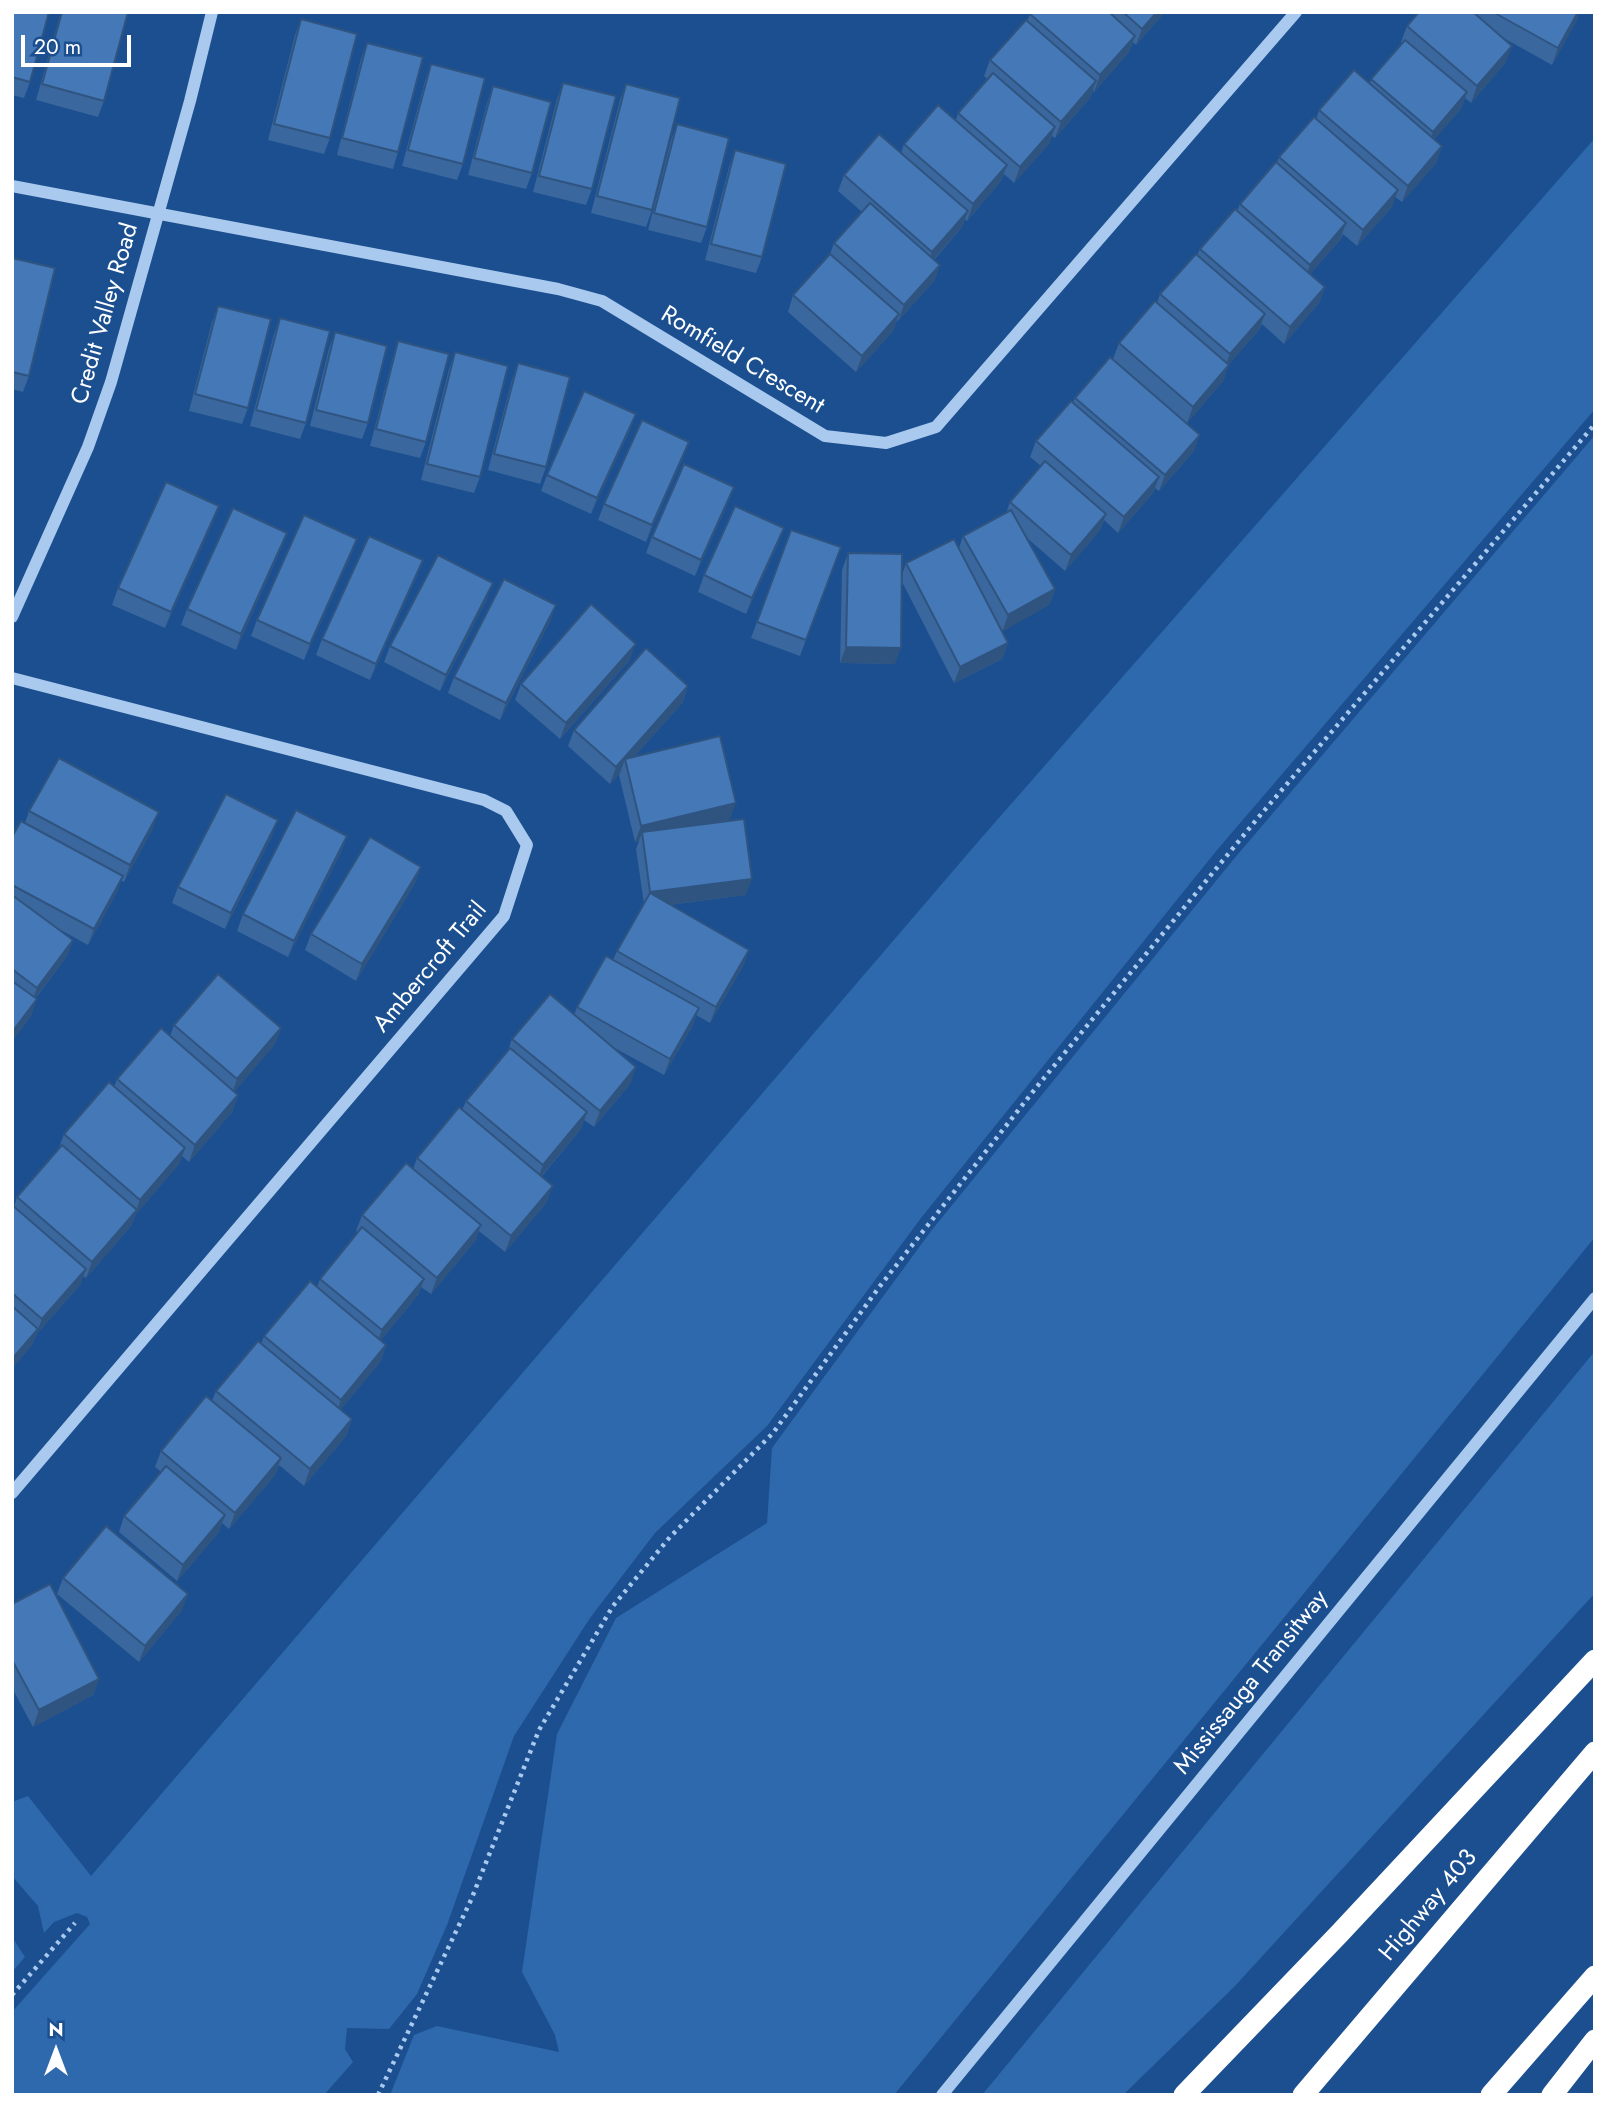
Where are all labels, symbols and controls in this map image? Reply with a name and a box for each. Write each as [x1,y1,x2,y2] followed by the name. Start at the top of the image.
[24,21,135,65] scale bar
[34,32,81,62] text: 20 m
[66,220,146,408] street label: Credit Valley Road
[655,301,829,421] street label: Romfield Crescent
[368,897,494,1039] street label: Ambercroft Trail
[1169,1585,1335,1781] street label: Mississauga Transitway
[1374,1844,1484,1968] street label: Highway 403
[21,2016,91,2086] north arrow
[48,2016,64,2043] text: N

